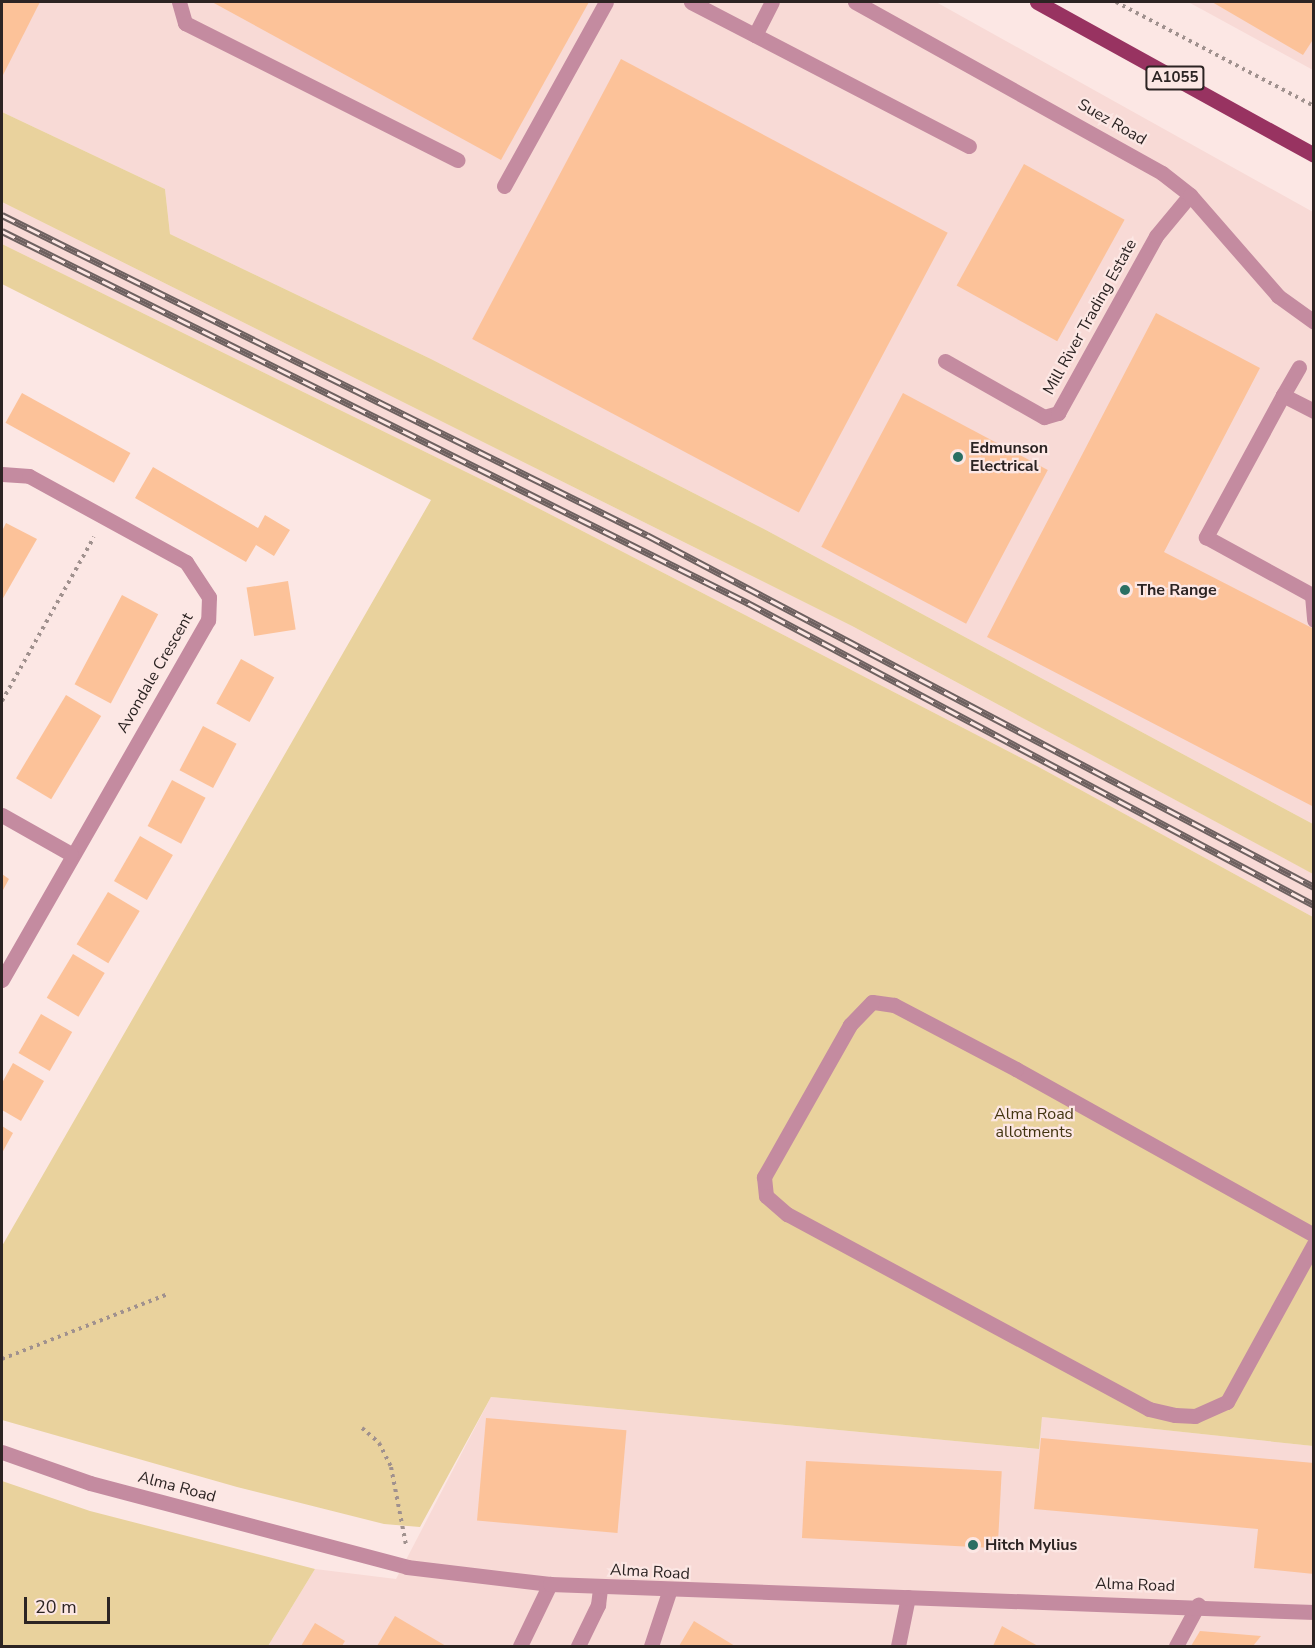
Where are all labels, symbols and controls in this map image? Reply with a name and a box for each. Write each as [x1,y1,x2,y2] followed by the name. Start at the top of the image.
[1145,66,1205,90] road number: A1055
[1074,95,1150,149] street label: Suez Road
[1039,236,1141,398] street label: Mill River Trading Estate
[970,438,1048,476] place label: Edmunson Electrical
[951,450,965,464] marker: Edmunson Electrical
[1137,580,1217,600] place label: The Range
[1118,583,1132,597] marker: The Range
[113,610,197,736] street label: Avondale Crescent
[994,1104,1074,1142] park label: Alma Road allotments
[136,1467,218,1507] street label: Alma Road
[985,1535,1077,1555] place label: Hitch Mylius
[966,1538,980,1552] marker: Hitch Mylius
[610,1560,690,1584] street label: Alma Road
[1095,1574,1175,1596] street label: Alma Road
[27,1585,112,1623] scale bar
[35,1595,77,1619] text: 20 m

